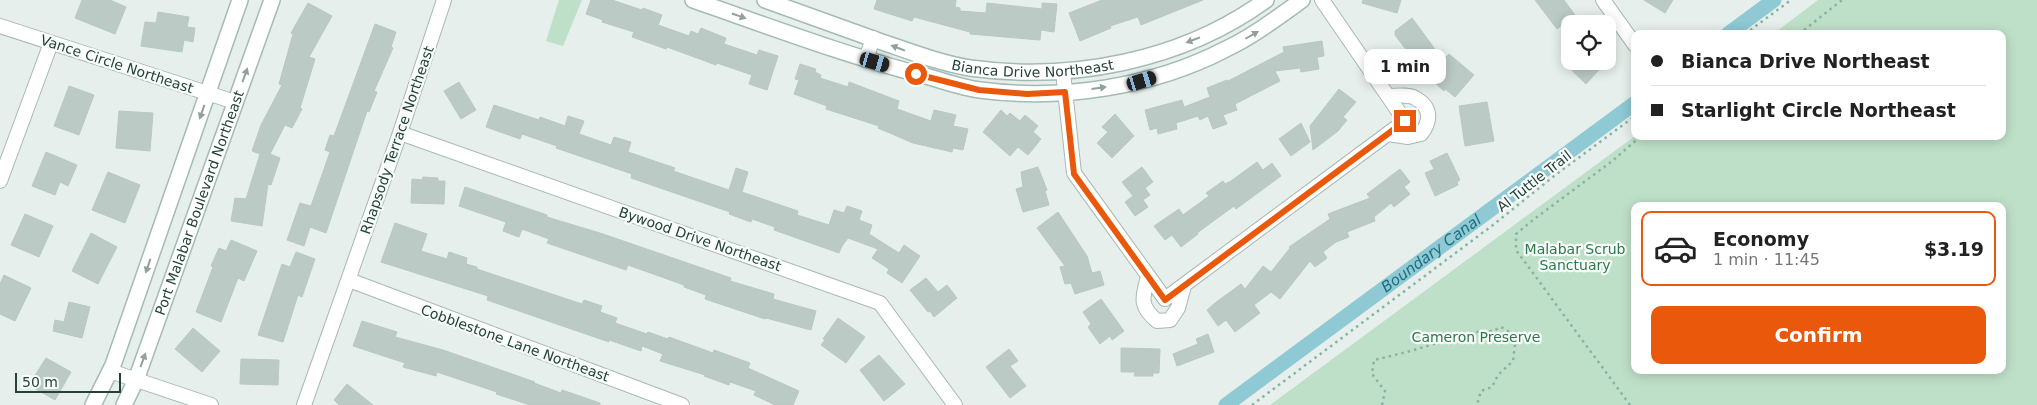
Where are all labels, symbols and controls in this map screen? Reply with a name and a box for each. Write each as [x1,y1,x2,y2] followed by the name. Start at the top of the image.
[731,13,746,20] one-way arrow
[1561,15,1616,70] map controls
[1561,15,1616,70] button: locate
[1244,31,1259,39] one-way arrow
[39,32,196,96] street label: Vance Circle Northeast
[1185,36,1200,44] one-way arrow
[357,43,437,236] street label: Rhapsody Terrace Northeast
[890,44,905,52] one-way arrow
[1364,48,1446,84] callout: 1 min
[1681,50,1930,72] text: Bianca Drive Northeast
[858,51,891,73] car
[950,56,1115,80] street label: Bianca Drive Northeast
[1380,57,1430,76] text: 1 min
[905,63,927,85] route start
[241,67,249,82] one-way arrow
[1125,69,1158,93] car
[1092,84,1108,92] one-way arrow
[152,88,247,317] street label: Port Malabar Boulevard Northeast
[1681,99,1956,121] text: Starlight Circle Northeast
[198,105,205,120] one-way arrow
[1394,110,1416,132] route end
[1494,147,1574,215] street label: Al Tuttle Trail
[617,204,784,275] street label: Bywood Drive Northeast
[1378,210,1485,296] water label: Boundary Canal
[1653,226,1698,271] icon: car
[1713,228,1809,250] text: Economy
[1924,238,1984,260] text: $3.19
[1525,241,1626,273] park label: Malabar Scrub Sanctuary
[1713,250,1820,269] text: 1 min · 11:45
[144,258,151,273] one-way arrow
[419,301,612,385] street label: Cobblestone Lane Northeast
[1651,306,1986,364] button: Confirm
[1412,329,1540,345] park label: Cameron Preserve
[139,352,147,367] one-way arrow
[15,370,121,393] scale bar
[22,374,58,390] text: 50 m

